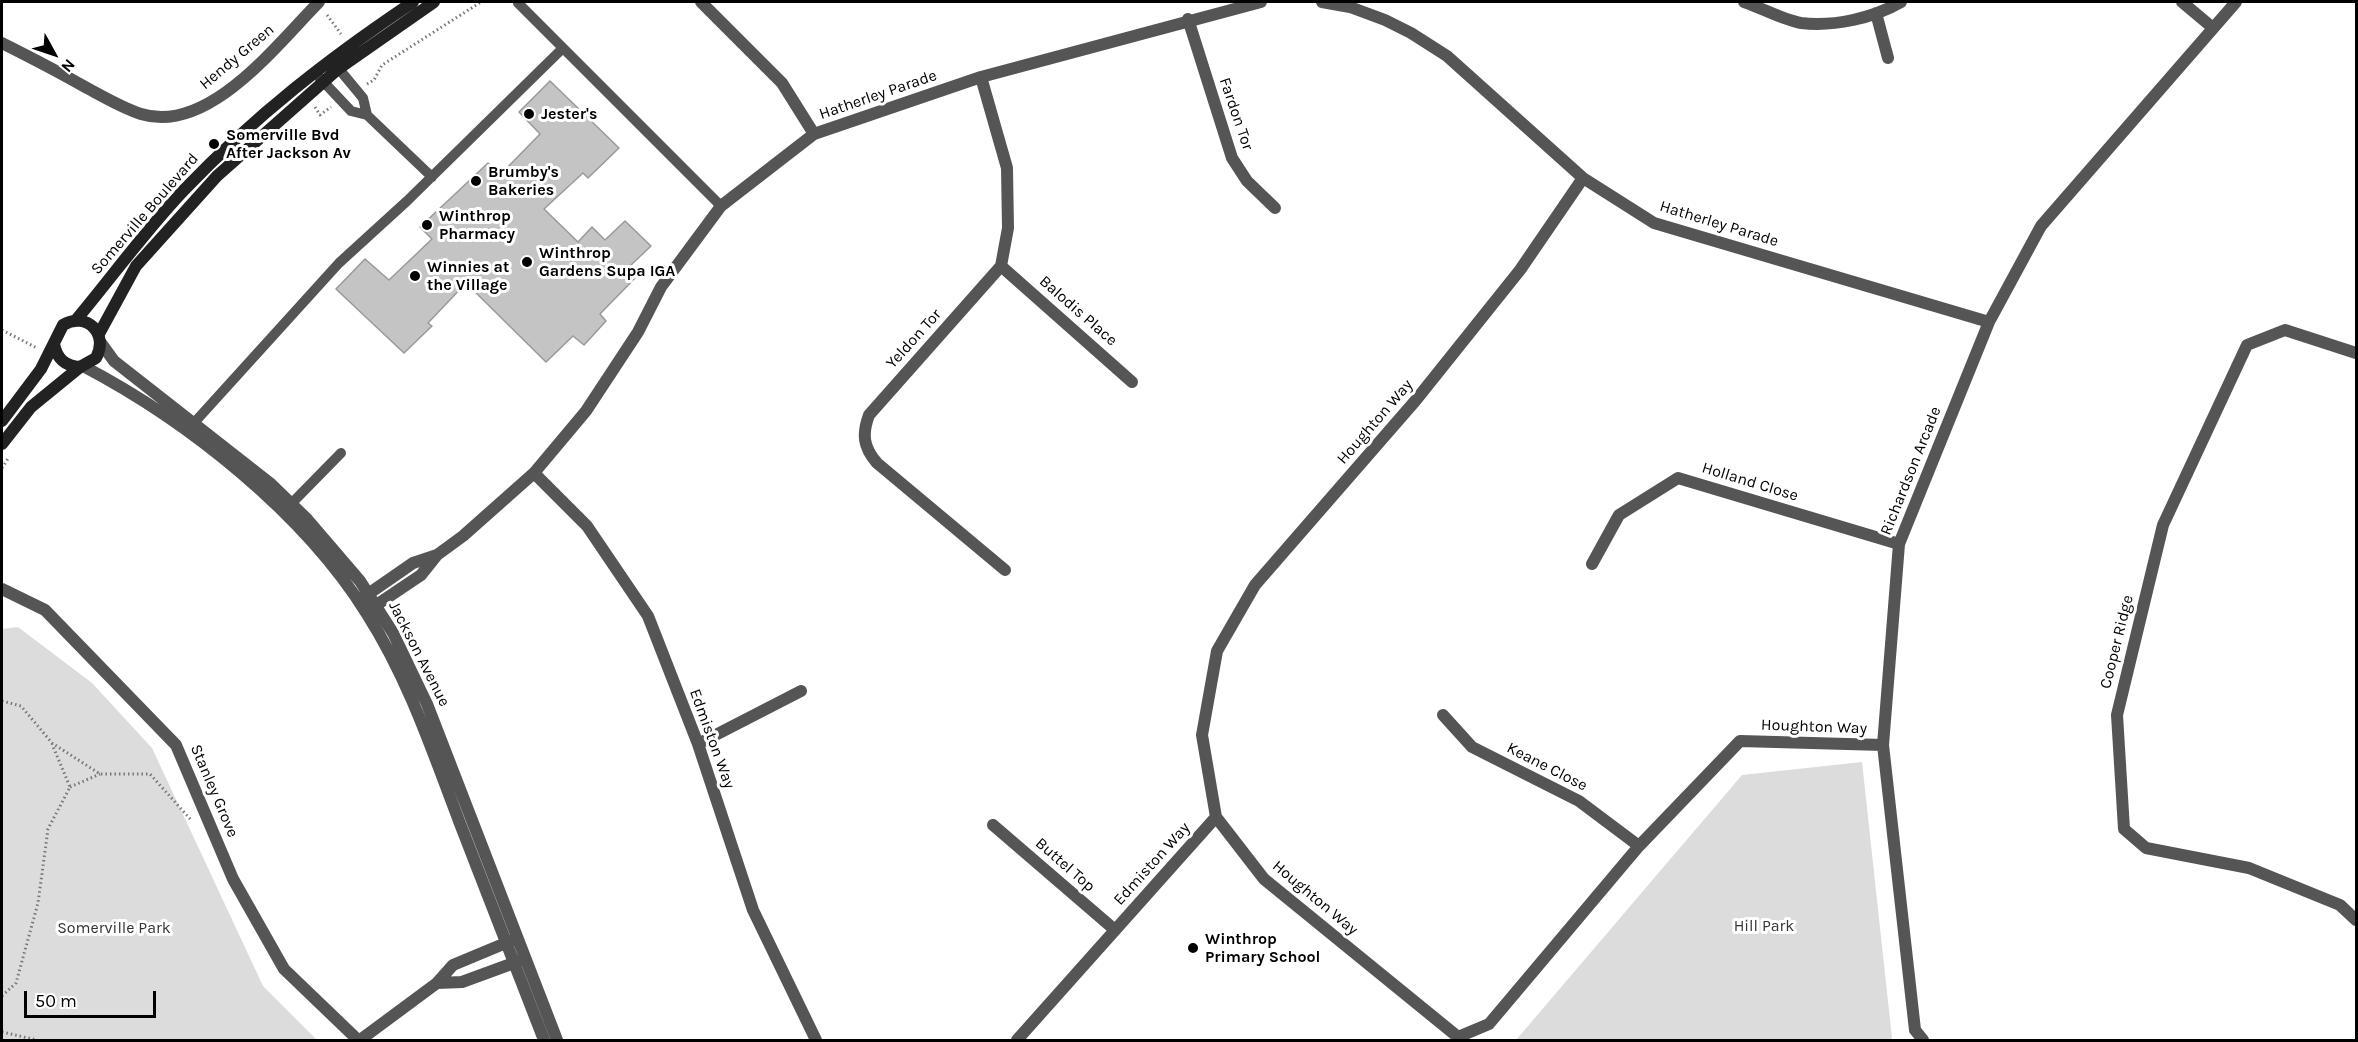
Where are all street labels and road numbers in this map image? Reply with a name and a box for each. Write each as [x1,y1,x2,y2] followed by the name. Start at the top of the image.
[196,20,278,94] street label: Hendy Green
[817,66,939,124] street label: Hatherley Parade
[1215,75,1257,153] street label: Fardon Tor
[87,149,203,279] street label: Somerville Boulevard
[1657,197,1781,251] street label: Hatherley Parade
[1035,272,1121,350] street label: Balodis Place
[882,305,946,373] street label: Yeldon Tor
[1333,376,1417,468] street label: Houghton Way
[1876,404,1946,538] street label: Richardson Arcade
[1699,458,1801,506] street label: Holland Close
[2096,593,2138,691] street label: Cooper Ridge
[384,598,454,710] street label: Jackson Avenue
[685,686,739,792] street label: Edmiston Way
[1761,716,1867,738] street label: Houghton Way
[1503,738,1591,796] street label: Keane Close
[186,742,242,840] street label: Stanley Grove
[1110,819,1194,909] street label: Edmiston Way
[1031,834,1099,896] street label: Buttel Top
[1268,857,1362,939] street label: Houghton Way

